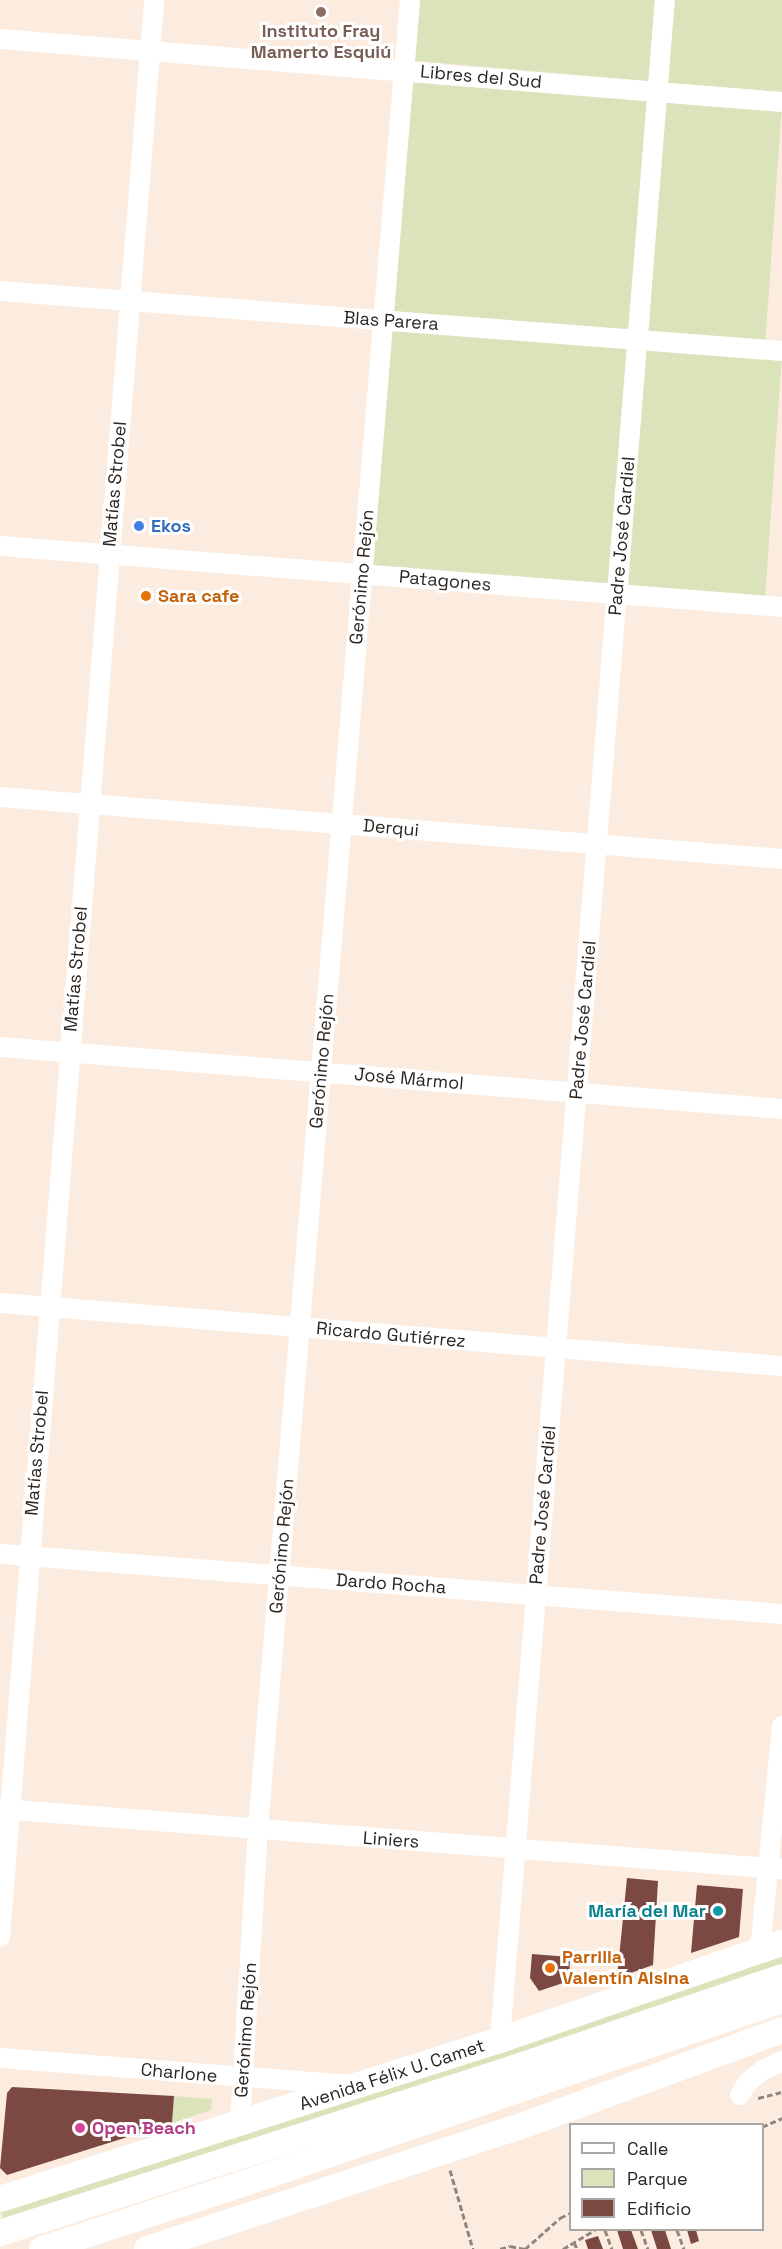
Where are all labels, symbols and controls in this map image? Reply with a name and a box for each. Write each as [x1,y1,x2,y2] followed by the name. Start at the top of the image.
[314,5,328,19] marker: Instituto Fray Mamerto Esquiú
[251,21,391,63] place label: Instituto Fray Mamerto Esquiú
[419,61,543,93] street label: Libres del Sud
[343,307,439,335] street label: Blas Parera
[99,420,131,548] street label: Matías Strobel
[604,456,640,616] street label: Padre José Cardiel
[345,509,379,645] street label: Gerónimo Rejón
[151,515,191,537] place label: Ekos
[132,519,146,533] marker: Ekos
[398,566,492,596] street label: Patagones
[158,585,239,607] place label: Sara cafe
[139,589,153,603] marker: Sara cafe
[362,815,420,841] street label: Derqui
[60,905,92,1033] street label: Matías Strobel
[565,940,601,1100] street label: Padre José Cardiel
[305,993,339,1129] street label: Gerónimo Rejón
[353,1063,465,1095] street label: José Mármol
[315,1318,467,1352] street label: Ricardo Gutiérrez
[21,1389,53,1517] street label: Matías Strobel
[525,1425,561,1585] street label: Padre José Cardiel
[265,1478,299,1614] street label: Gerónimo Rejón
[335,1569,447,1599] street label: Dardo Rocha
[362,1827,420,1853] street label: Liniers
[588,1900,706,1922] place label: María del Mar
[711,1904,725,1918] marker: María del Mar
[562,1947,690,1990] place label: Parrilla Valentín Alsina
[543,1961,557,1975] marker: Parrilla Valentín Alsina
[231,1962,261,2098] street label: Gerónimo Rejón
[296,2035,488,2115] street label: Avenida Félix U. Camet
[140,2059,218,2087] street label: Charlone
[92,2117,196,2139] place label: Open Beach
[73,2121,87,2135] marker: Open Beach
[569,2123,764,2231] legend
[627,2137,668,2160] text: Calle
[627,2167,688,2190] text: Parque
[627,2197,691,2220] text: Edificio

